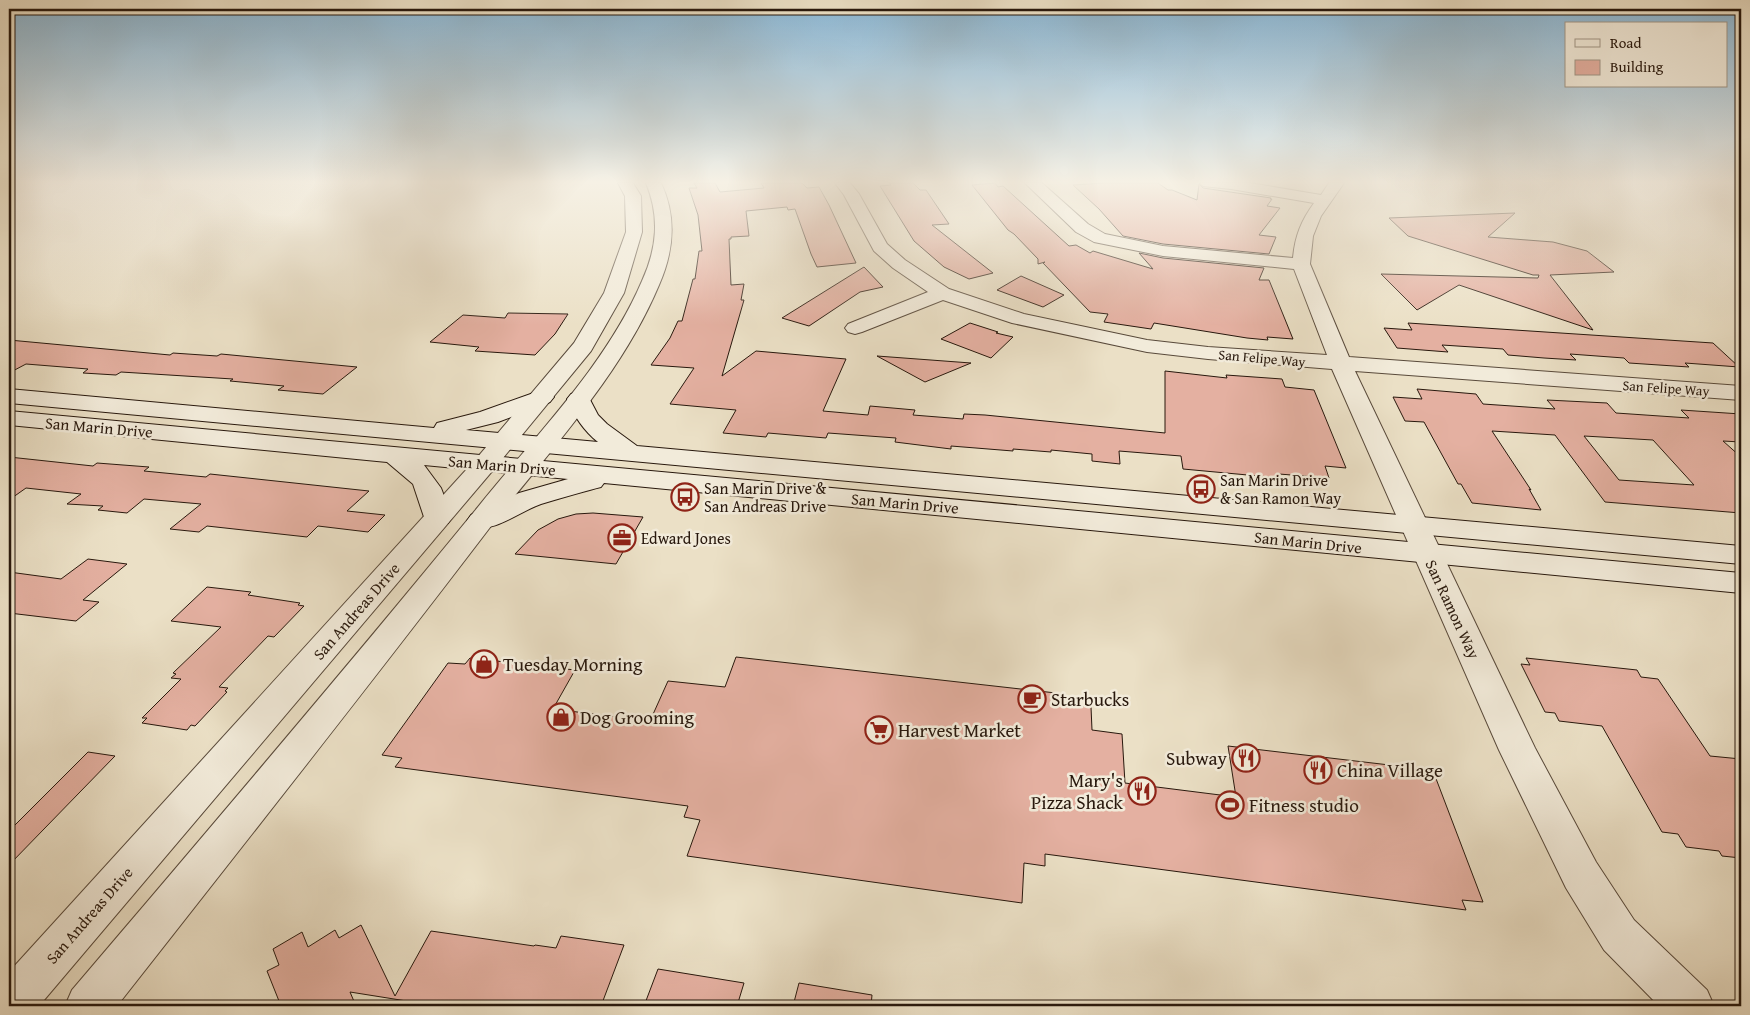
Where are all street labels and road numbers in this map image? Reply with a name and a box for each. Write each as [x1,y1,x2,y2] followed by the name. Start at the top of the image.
[1218,344,1306,372] street label: San Felipe Way
[1622,375,1710,401] street label: San Felipe Way
[44,410,154,444] street label: San Marin Drive
[447,448,557,482] street label: San Marin Drive
[850,486,960,520] street label: San Marin Drive
[1253,524,1363,560] street label: San Marin Drive
[1420,555,1486,663] street label: San Ramon Way
[307,557,405,665] street label: San Andreas Drive
[40,861,138,969] street label: San Andreas Drive

